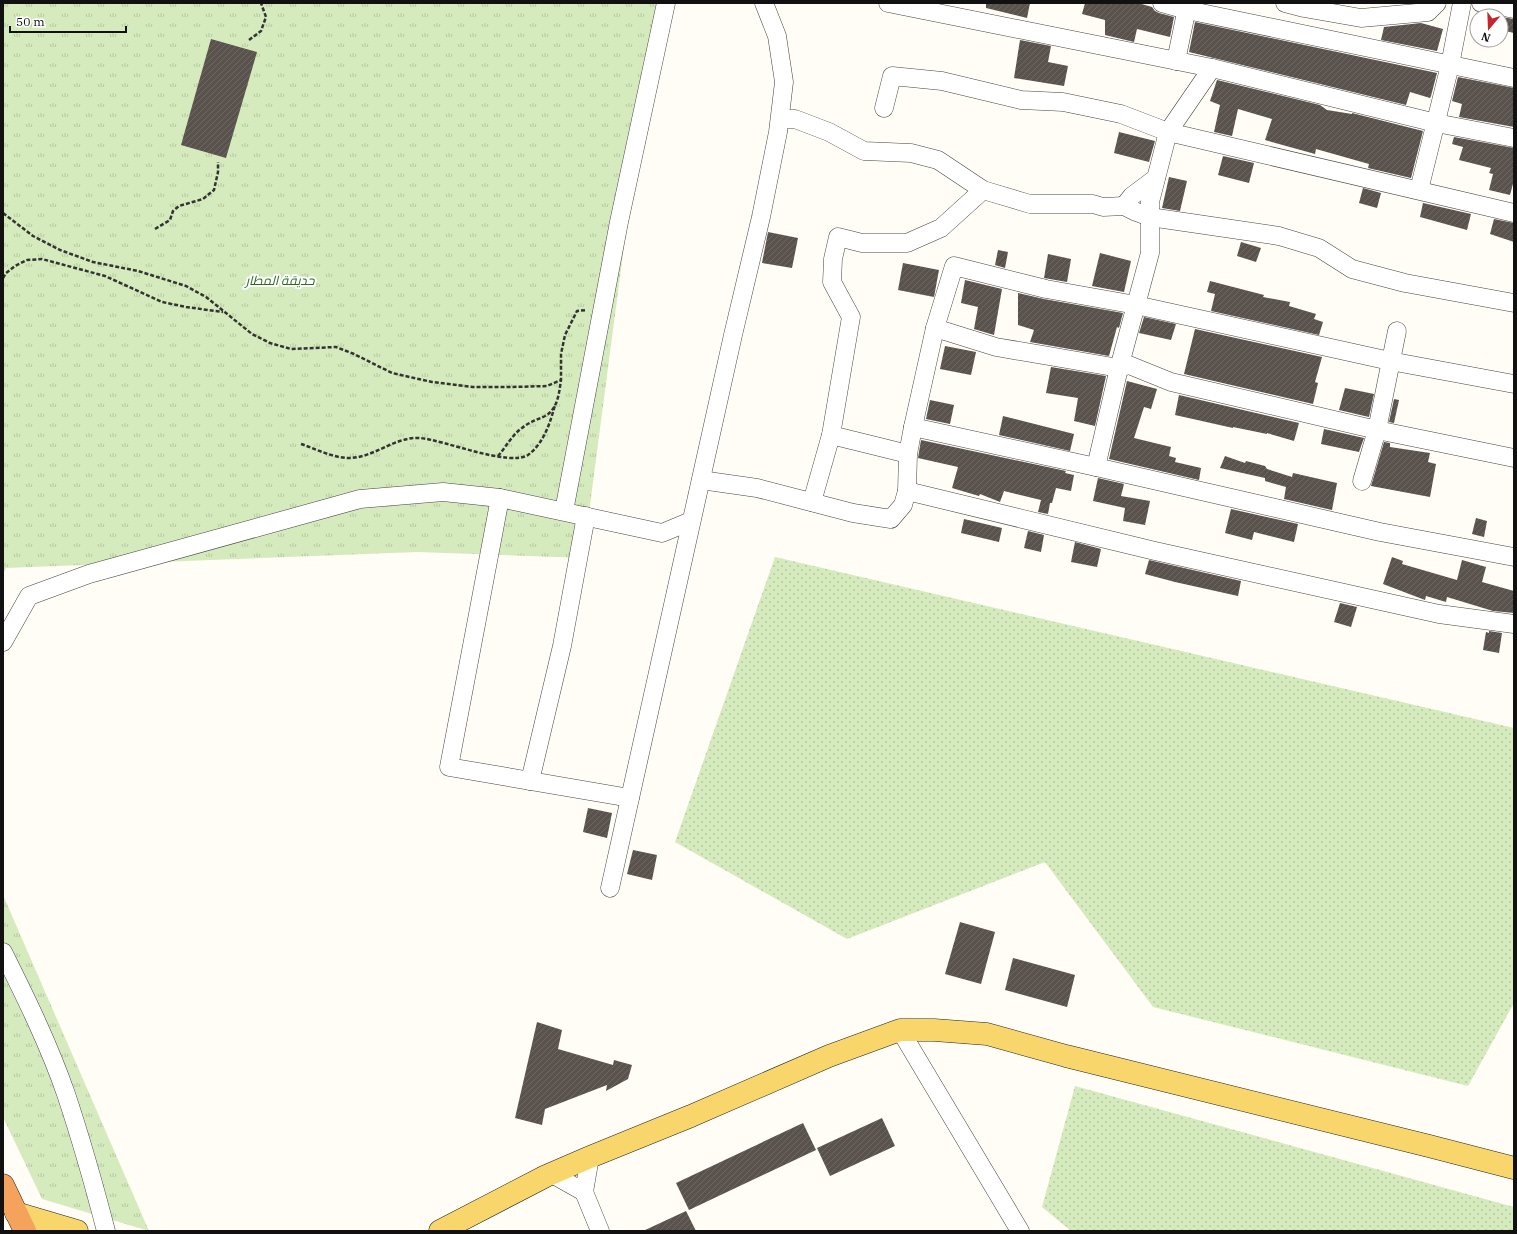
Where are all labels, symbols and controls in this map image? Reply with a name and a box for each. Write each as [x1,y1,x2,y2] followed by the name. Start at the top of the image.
[10,8,126,34] scale bar
[1469,8,1509,48] north arrow
[16,14,45,29] text: 50 m
[1479,29,1492,45] text: N
[243,272,315,289] park label: حديقة المطار

